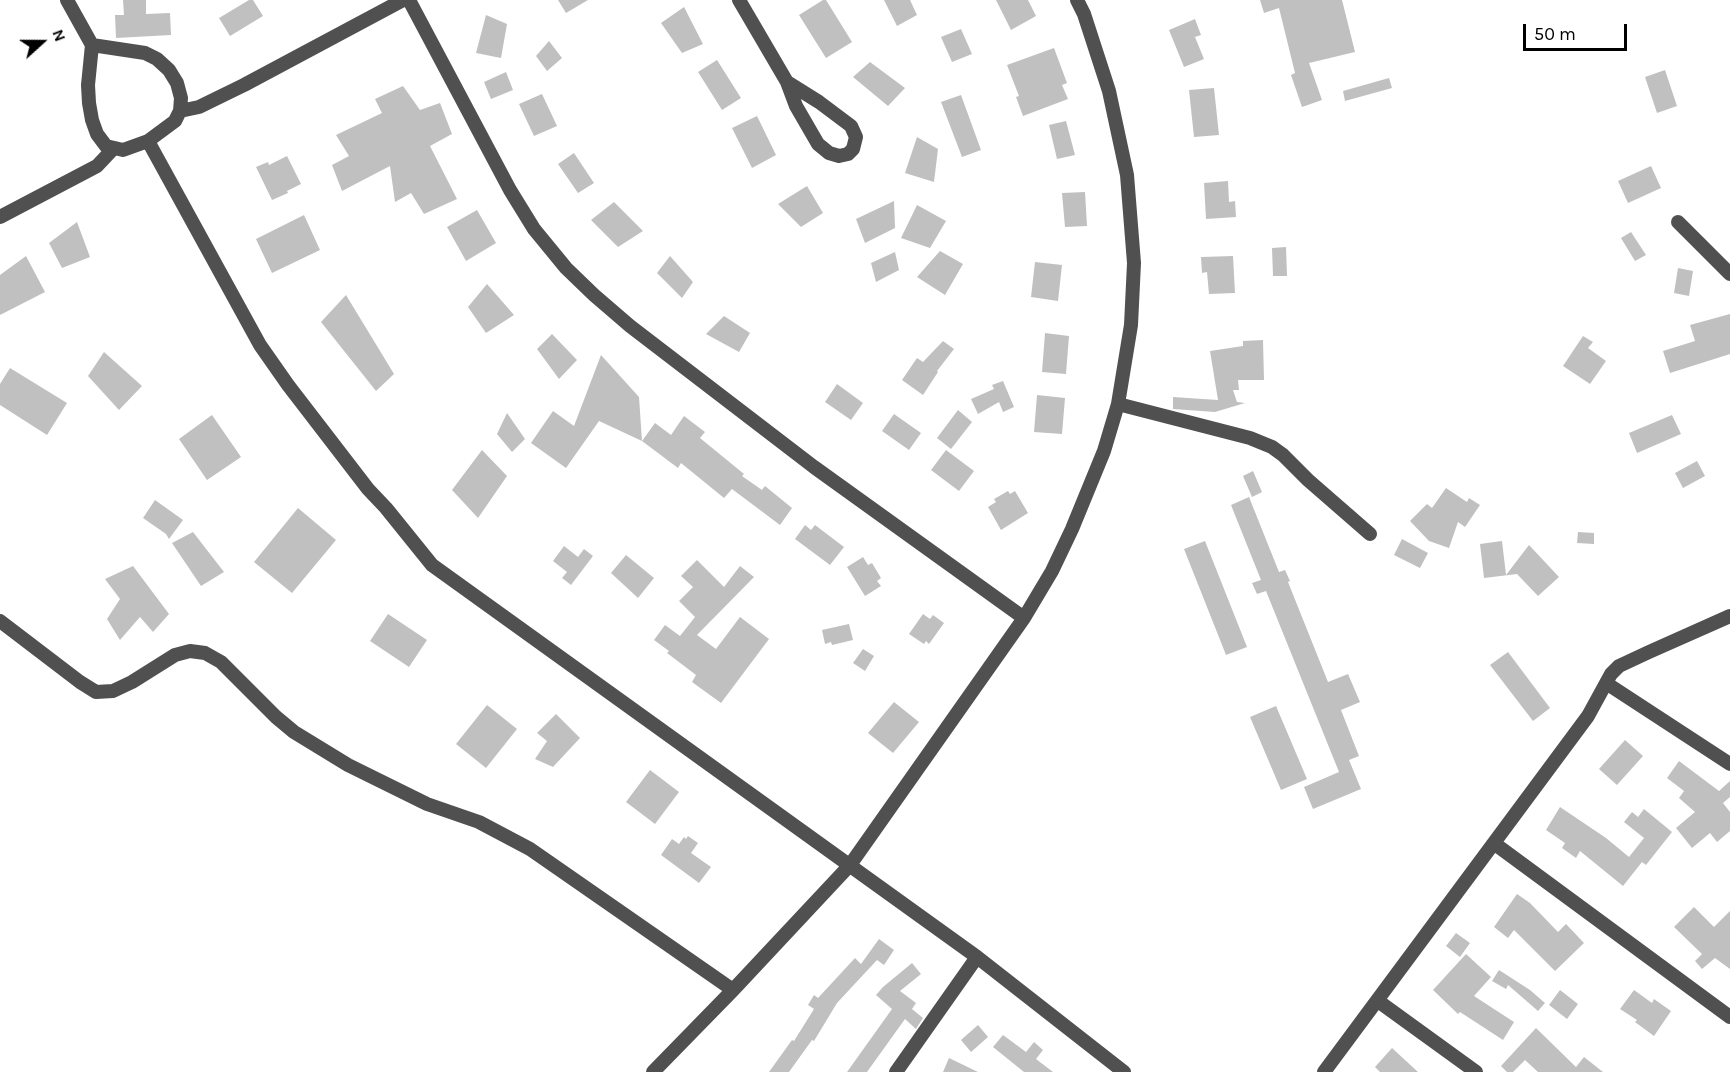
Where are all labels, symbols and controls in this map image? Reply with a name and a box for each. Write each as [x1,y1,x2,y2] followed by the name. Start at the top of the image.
[12,12,72,72] north arrow
[1526,12,1630,50] scale bar
[1534,23,1576,45] text: 50 m
[48,27,70,44] text: N

